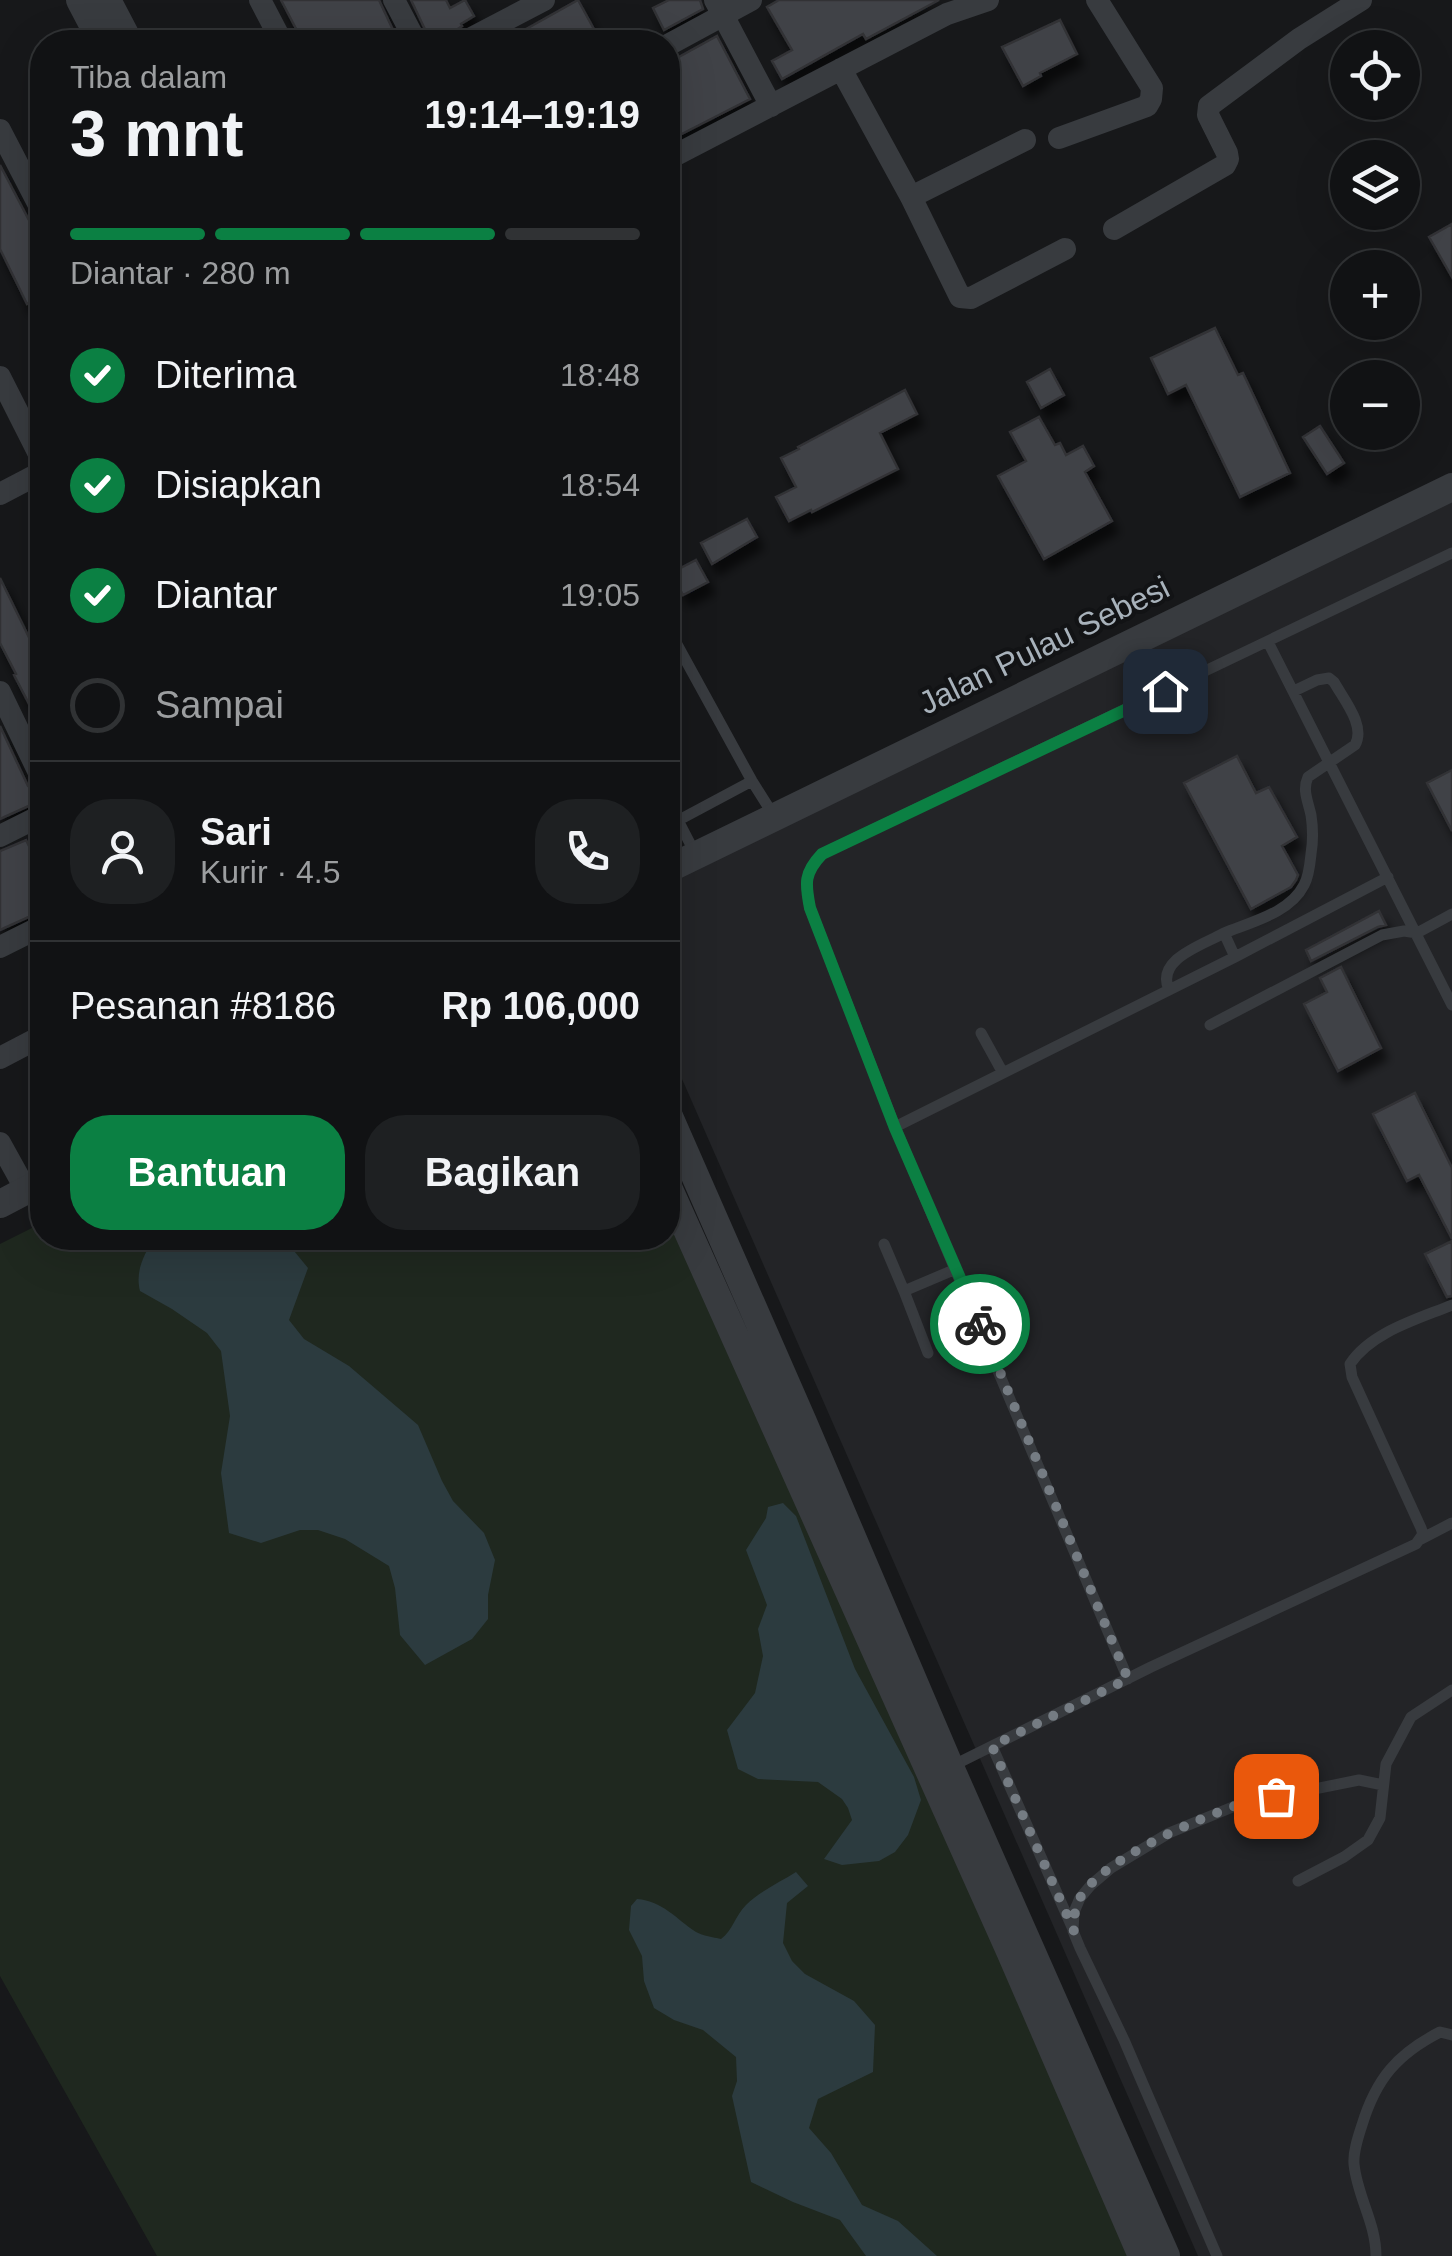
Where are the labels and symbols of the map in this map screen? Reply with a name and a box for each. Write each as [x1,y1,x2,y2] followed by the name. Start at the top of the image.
[913,569,1175,721] street label: Jalan Pulau Sebesi
[1123,649,1208,734] pin
[930,1274,1030,1374] courier
[1234,1754,1319,1839] pin

